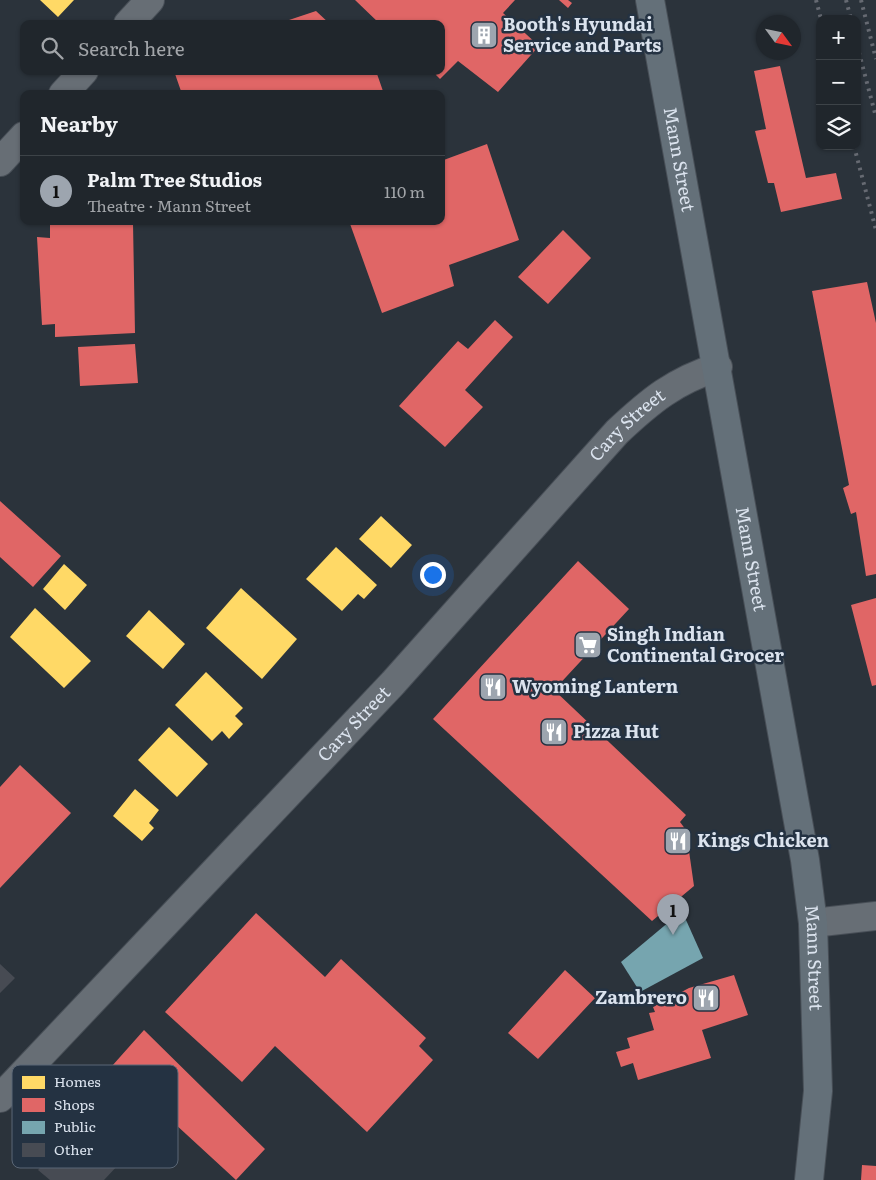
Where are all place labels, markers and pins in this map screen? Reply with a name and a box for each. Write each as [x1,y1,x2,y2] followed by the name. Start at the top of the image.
[503,10,661,58] place label: Booth's Hyundai Service and Parts
[469,20,499,50] building icon: Booth's Hyundai Service and Parts
[607,620,784,668] place label: Singh Indian Continental Grocer
[573,630,603,660] supermarket icon: Singh Indian Continental Grocer
[478,672,508,702] restaurant icon: Wyoming Lantern
[512,672,679,699] place label: Wyoming Lantern
[539,717,569,747] restaurant icon: Pizza Hut
[573,717,659,744] place label: Pizza Hut
[663,826,693,856] restaurant icon: Kings Chicken
[697,826,830,853] place label: Kings Chicken
[657,894,689,935] pin: 1
[595,983,687,1010] place label: Zambrero
[691,983,721,1013] restaurant icon: Zambrero

